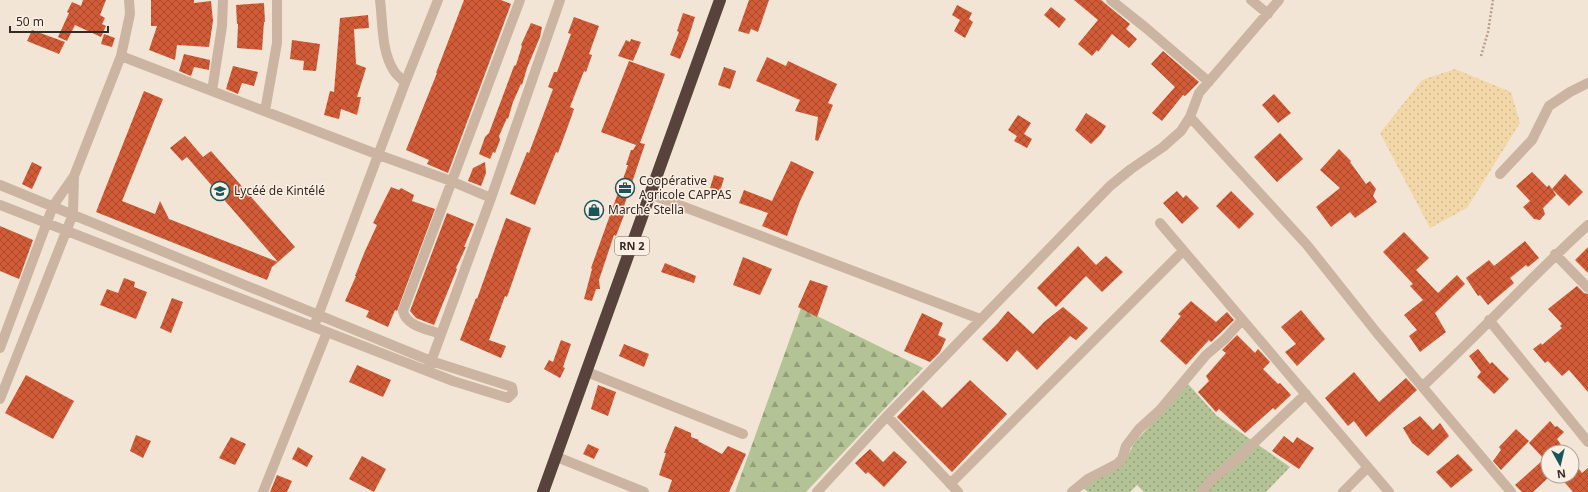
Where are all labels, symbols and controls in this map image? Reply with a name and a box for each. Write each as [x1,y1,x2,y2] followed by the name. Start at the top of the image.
[10,8,108,34] scale bar
[16,13,44,30] text: 50 m
[639,172,732,203] place label: Coopérative Agricole CAPPAS
[614,177,636,199] office icon: Coopérative Agricole CAPPAS
[209,180,231,202] school or university icon: Lycéé de Kintélé
[234,182,325,199] place label: Lycéé de Kintélé
[583,199,605,221] shop icon: Marché Stella
[608,201,684,218] place label: Marché Stella
[615,237,649,255] road number: RN 2
[1540,444,1580,484] north arrow
[1556,466,1567,482] text: N

